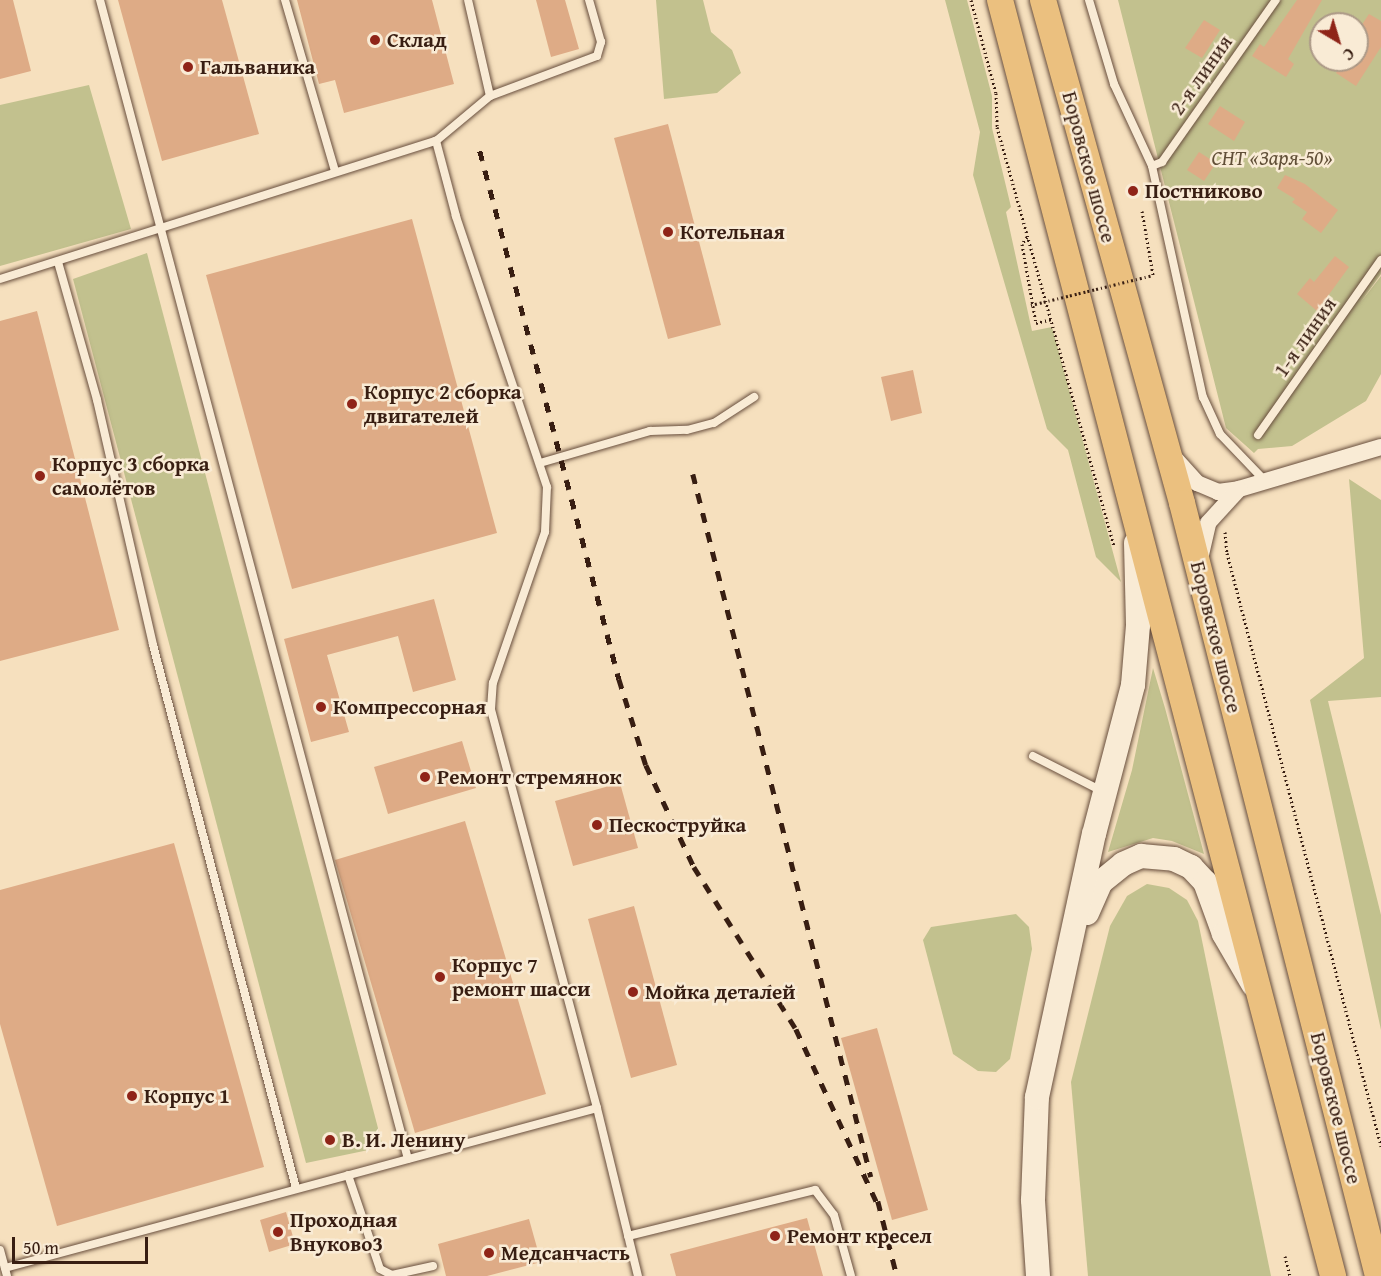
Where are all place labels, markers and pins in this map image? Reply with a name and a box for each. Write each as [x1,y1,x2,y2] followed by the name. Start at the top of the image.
[387,27,447,53] place label: Склад
[368,33,382,47] marker: Склад
[200,54,315,80] place label: Гальваника
[181,60,195,74] marker: Гальваника
[1145,178,1263,204] place label: Постниково
[1126,184,1140,198] marker: Постниково
[680,219,785,245] place label: Котельная
[661,225,675,239] marker: Котельная
[364,379,522,429] place label: Корпус 2 сборка двигателей
[345,397,359,411] marker: Корпус 2 сборка двигателей
[52,451,210,501] place label: Корпус 3 сборка самолётов
[33,469,47,483] marker: Корпус 3 сборка самолётов
[333,694,486,720] place label: Компрессорная
[314,700,328,714] marker: Компрессорная
[437,764,622,790] place label: Ремонт стремянок
[418,770,432,784] marker: Ремонт стремянок
[609,812,746,838] place label: Пескоструйка
[590,818,604,832] marker: Пескоструйка
[452,952,590,1002] place label: Корпус 7 ремонт шасси
[433,970,447,984] marker: Корпус 7 ремонт шасси
[645,979,795,1005] place label: Мойка деталей
[626,985,640,999] marker: Мойка деталей
[144,1083,230,1109] place label: Корпус 1
[125,1089,139,1103] marker: Корпус 1
[342,1127,465,1153] place label: В. И. Ленину
[323,1133,337,1147] marker: В. И. Ленину
[290,1207,397,1257] place label: Проходная Внуково3
[787,1223,932,1249] place label: Ремонт кресел
[271,1225,285,1239] marker: Проходная Внуково3
[768,1229,782,1243] marker: Ремонт кресел
[501,1240,630,1266] place label: Медсанчасть
[482,1246,496,1260] marker: Медсанчасть

